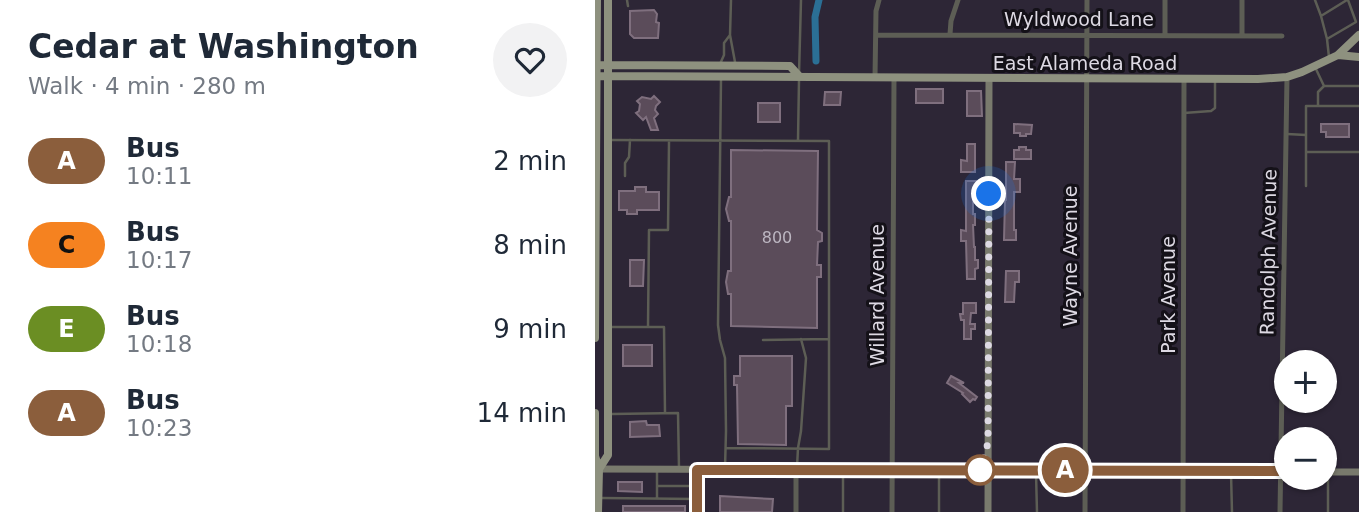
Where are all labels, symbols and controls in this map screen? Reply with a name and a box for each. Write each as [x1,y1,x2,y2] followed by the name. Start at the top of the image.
[1004,8,1154,30] street label: Wyldwood Lane
[493,23,567,97] button: heart
[28,27,419,66] text: Cedar at Washington
[993,52,1177,74] street label: East Alameda Road
[28,73,266,99] text: Walk · 4 min · 280 m
[126,133,180,163] text: Bus
[493,146,567,176] text: 2 min
[57,147,76,175] text: A
[126,163,192,189] text: 10:11
[1256,169,1280,335] street label: Randolph Avenue
[971,176,1006,211] your location
[1059,186,1081,326] street label: Wayne Avenue
[126,217,180,247] text: Bus
[866,224,888,366] street label: Willard Avenue
[762,228,792,247] house number: 800
[493,230,567,260] text: 8 min
[58,231,75,259] text: C
[1157,236,1179,354] street label: Park Avenue
[126,247,192,273] text: 10:17
[126,301,180,331] text: Bus
[493,314,567,344] text: 9 min
[58,315,75,343] text: E
[126,331,192,357] text: 10:18
[1274,350,1337,490] map controls
[1274,350,1337,413] button: +
[126,385,180,415] text: Bus
[477,398,567,428] text: 14 min
[57,399,76,427] text: A
[126,415,192,441] text: 10:23
[1274,427,1337,490] button: −
[1042,447,1088,493] line badge: A
[965,455,995,485] unlabelled marker
[1056,456,1074,484] text: A

